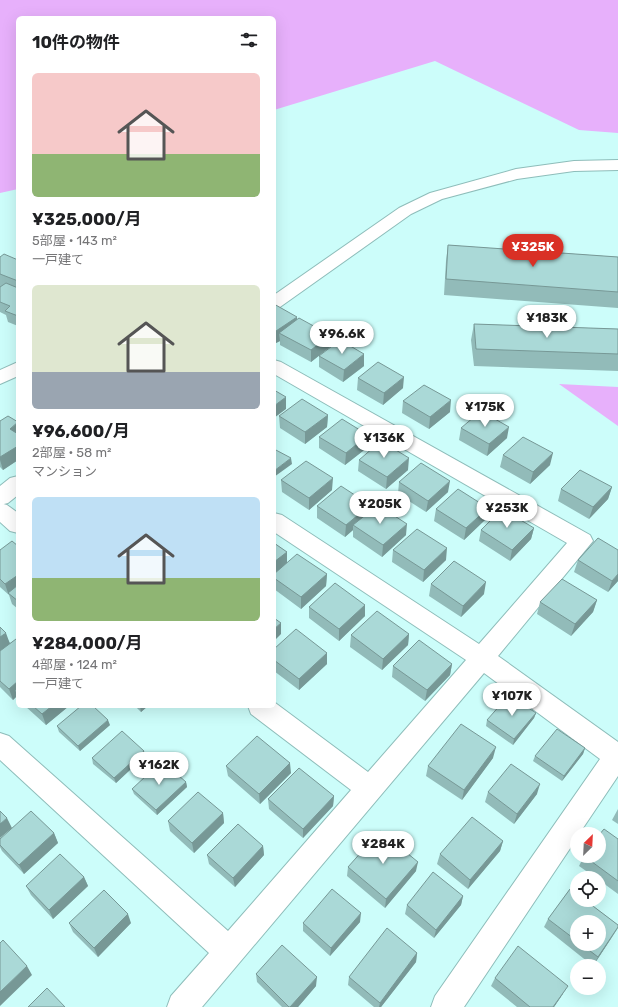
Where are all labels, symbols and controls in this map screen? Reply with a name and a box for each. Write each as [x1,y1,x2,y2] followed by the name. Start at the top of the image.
[238,29,260,51] icon: filters
[32,32,120,52] text: 10件の物件
[110,99,182,171] icon: home
[32,209,142,229] text: ¥325,000/月
[32,233,117,248] text: 5部屋 · 143 m²
[505,234,561,268] pin: ¥325K
[512,239,555,254] text: ¥325K
[32,252,84,267] text: 一戸建て
[519,305,575,339] pin: ¥183K
[526,310,568,325] text: ¥183K
[110,311,182,383] icon: home
[309,321,375,355] pin: ¥96.6K
[319,326,365,341] text: ¥96.6K
[457,394,513,428] pin: ¥175K
[465,399,505,414] text: ¥175K
[32,421,130,441] text: ¥96,600/月
[356,425,412,459] pin: ¥136K
[363,430,405,445] text: ¥136K
[32,445,111,460] text: 2部屋 · 58 m²
[32,464,97,479] text: マンション
[352,491,408,525] pin: ¥205K
[479,495,535,529] pin: ¥253K
[358,496,402,511] text: ¥205K
[486,500,529,515] text: ¥253K
[110,523,182,595] icon: home
[32,633,143,653] text: ¥284,000/月
[32,657,117,672] text: 4部屋 · 124 m²
[32,676,84,691] text: 一戸建て
[484,683,540,717] pin: ¥107K
[492,688,532,703] text: ¥107K
[131,752,187,786] pin: ¥162K
[139,757,179,772] text: ¥162K
[570,827,606,863] north arrow
[570,827,606,995] map controls
[355,831,411,865] pin: ¥284K
[361,836,405,851] text: ¥284K
[570,871,606,907] button: locate
[570,915,606,951] button: +
[570,959,606,995] button: −

